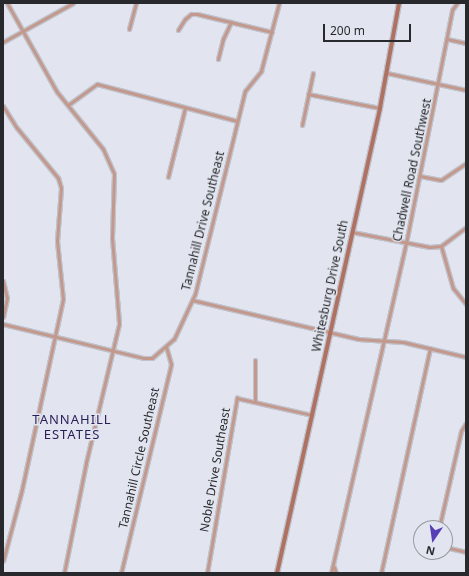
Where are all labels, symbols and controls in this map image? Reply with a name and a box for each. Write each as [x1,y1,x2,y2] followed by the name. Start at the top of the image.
[325,16,413,42] scale bar
[330,22,365,39] text: 200 m
[390,97,434,243] street label: Chadwell Road Southwest
[179,150,227,292] street label: Tannahill Drive Southeast
[309,219,351,353] street label: Whitesburg Drive South
[116,386,162,530] street label: Tannahill Circle Southeast
[197,407,233,533] street label: Noble Drive Southeast
[32,412,112,443] district label: TANNAHILL ESTATES
[413,520,453,560] north arrow
[424,543,436,560] text: N

